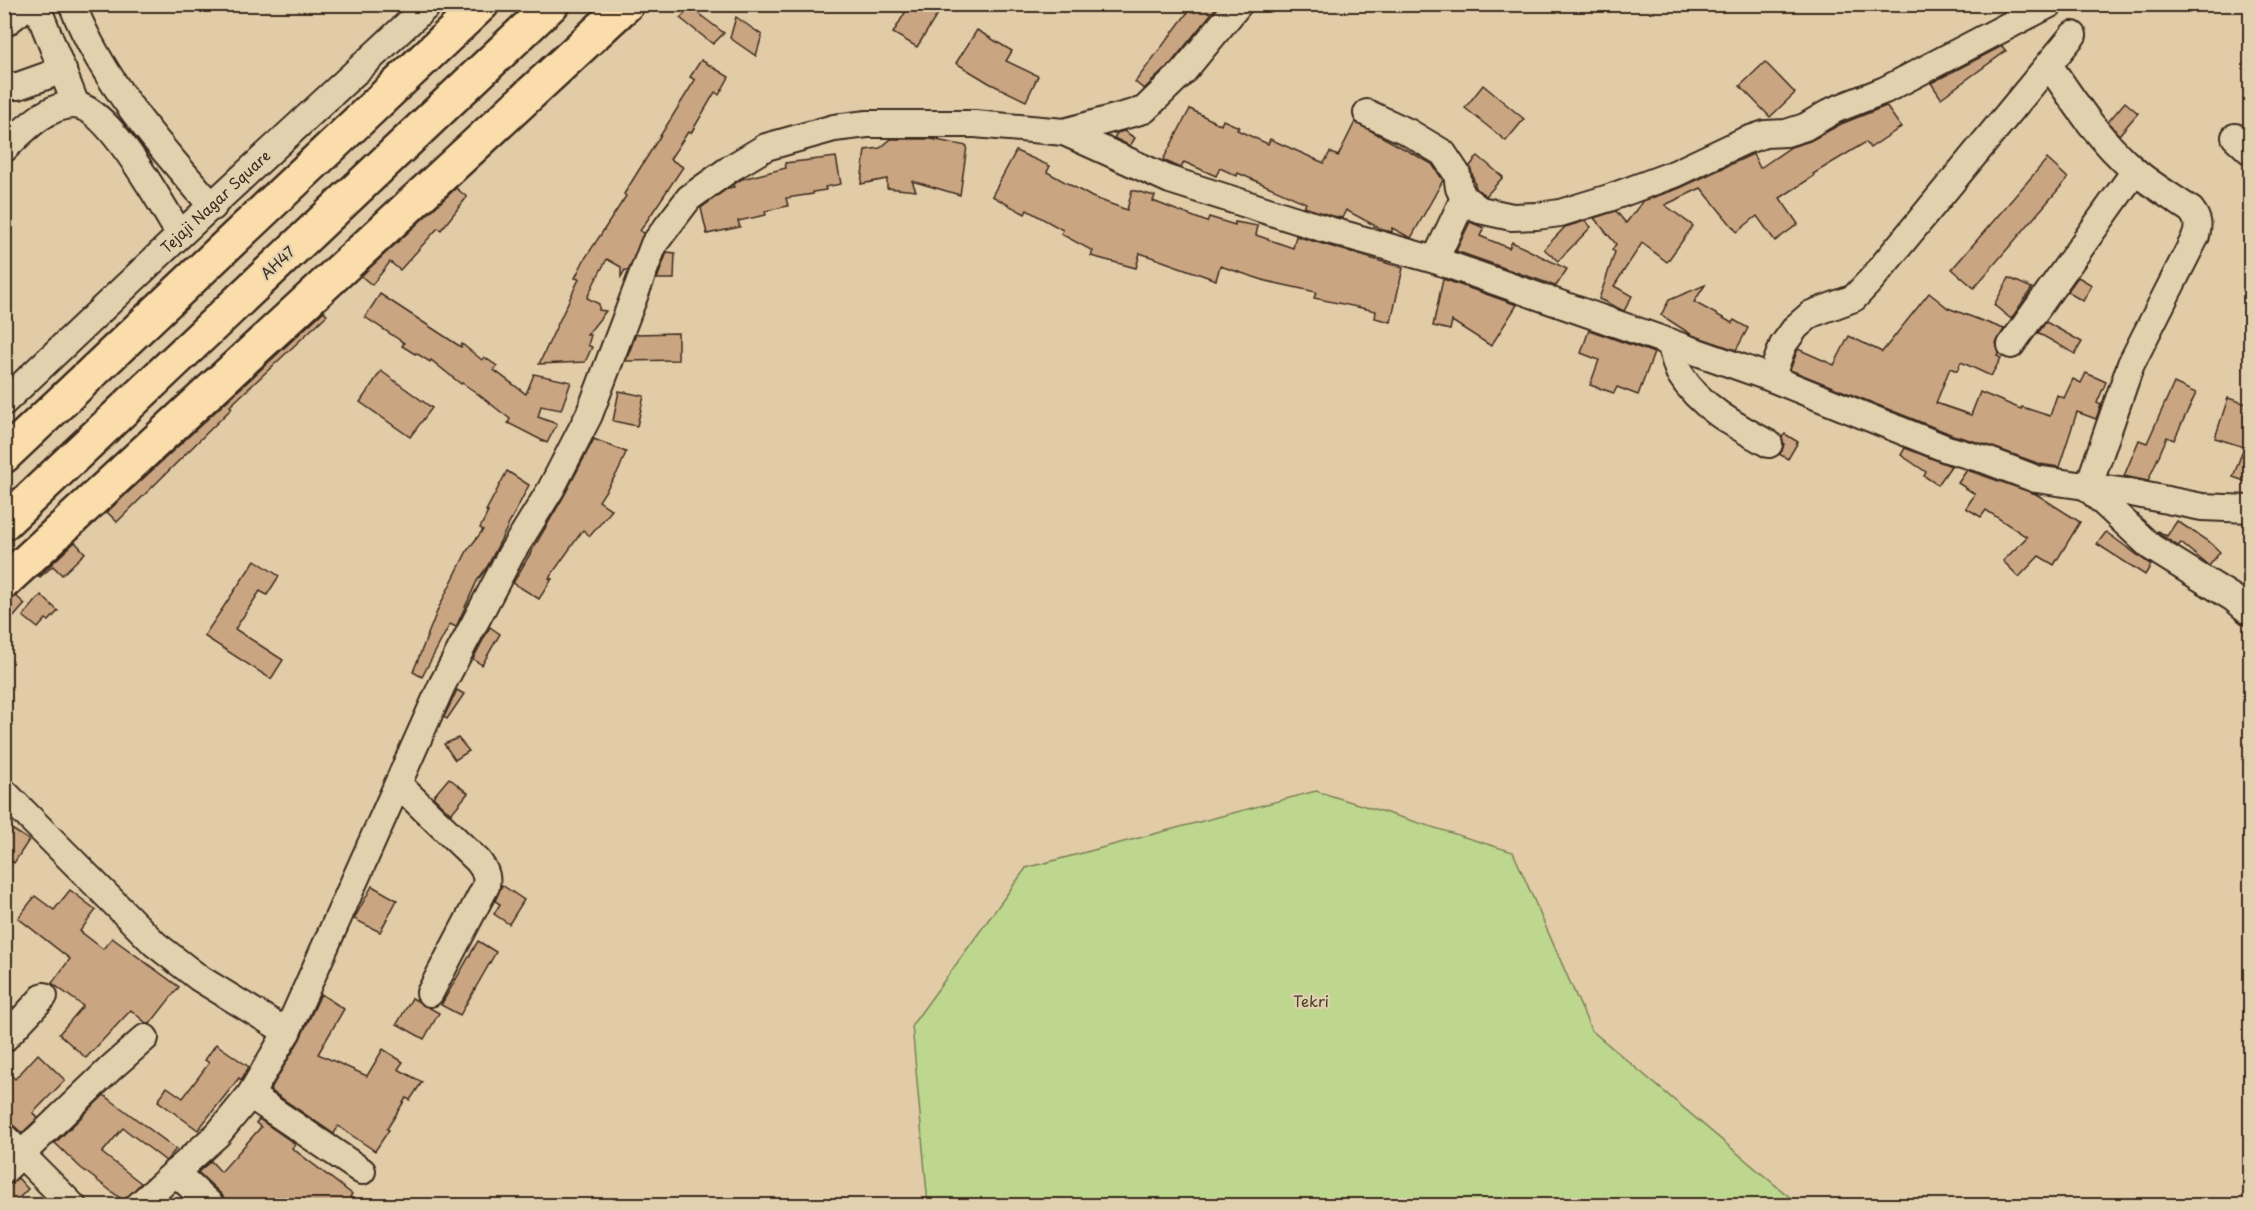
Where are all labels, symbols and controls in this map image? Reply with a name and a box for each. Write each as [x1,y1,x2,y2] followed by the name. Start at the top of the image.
[155,144,275,258] street label: Tejaji Nagar Square
[254,240,299,284] street label: AH47
[1293,989,1329,1012] park label: Tekri

